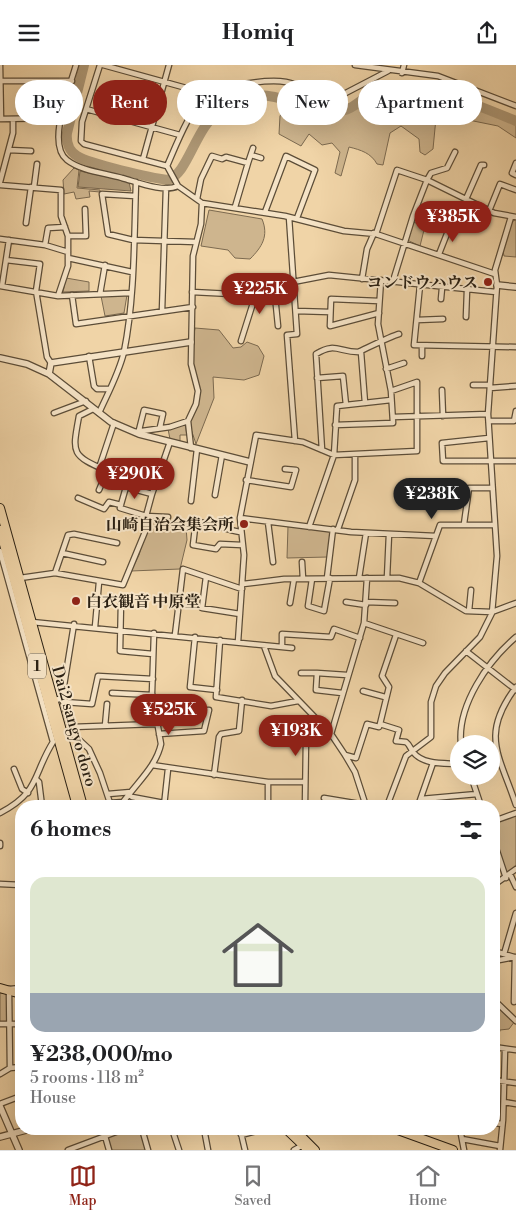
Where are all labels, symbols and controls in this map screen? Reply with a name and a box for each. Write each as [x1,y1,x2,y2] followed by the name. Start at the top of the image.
[15,19,43,47] icon: menu
[222,19,294,46] text: Homiq
[473,19,501,47] icon: share
[15,80,83,125] chip: Buy
[93,80,167,125] chip: Rent
[177,80,267,125] chip: Filters
[277,80,348,125] chip: New
[358,80,482,125] chip: Apartment
[418,201,488,243] pin: ¥385K
[426,207,480,227] text: ¥385K
[225,273,295,315] pin: ¥225K
[366,273,478,293] place label: コンドウハウス
[482,276,494,288] marker: コンドウハウス
[232,279,288,299] text: ¥225K
[100,457,170,500] pin: ¥290K
[107,464,163,484] text: ¥290K
[397,477,467,520] pin: ¥238K
[404,484,460,504] text: ¥238K
[106,515,234,535] place label: 山崎自治会集会所
[238,518,250,530] marker: 山崎自治会集会所
[86,592,201,612] place label: 白衣観音 中原堂
[70,595,82,607] marker: 白衣観音 中原堂
[28,653,46,679] road number: 1
[47,664,101,789] street label: Dai2 sangyo doro
[134,693,204,736] pin: ¥525K
[141,700,197,720] text: ¥525K
[261,715,331,757] pin: ¥193K
[270,721,322,741] text: ¥193K
[450,735,500,785] map controls
[450,735,500,785] button: layers
[457,816,485,844] icon: filters
[30,817,111,843] text: 6 homes
[213,910,303,1000] icon: home
[30,1042,173,1068] text: ¥238,000/mo
[30,1068,144,1088] text: 5 rooms · 118 m²
[30,1088,76,1108] text: House
[69,1162,97,1210] tab: Map
[234,1162,271,1210] tab: Saved
[409,1162,447,1210] tab: Home

